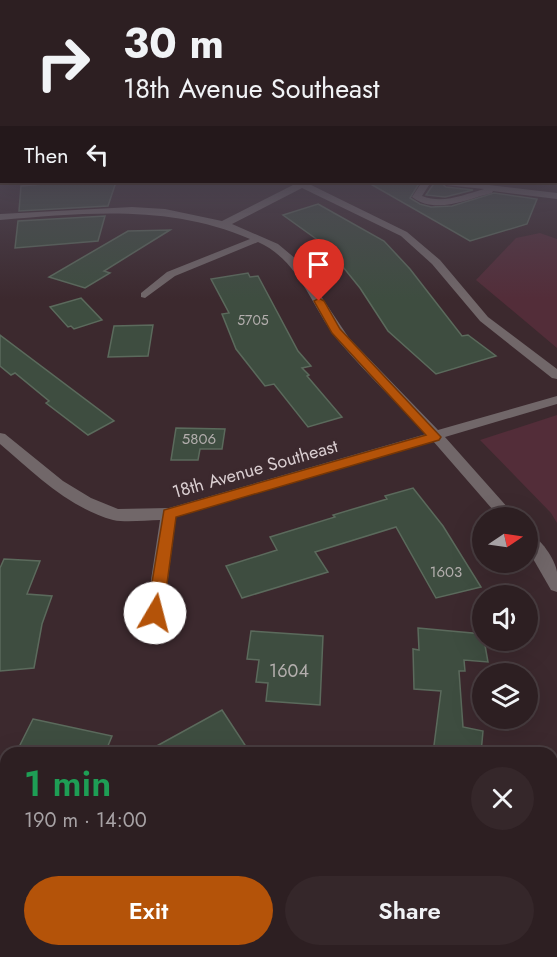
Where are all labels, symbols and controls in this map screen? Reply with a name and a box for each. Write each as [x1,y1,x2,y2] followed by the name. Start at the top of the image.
[123,13,224,74] text: 30 m
[24,24,102,102] icon: right
[123,69,379,108] text: 18th Avenue Southeast
[81,138,114,171] icon: left
[24,139,69,171] text: Then
[293,239,344,301] pin
[302,248,335,281] icon: arrive
[237,310,269,330] house number: 5705
[182,428,216,450] house number: 5806
[169,433,341,505] street label: 18th Avenue Southeast
[472,507,538,573] north arrow
[472,507,538,729] map controls
[430,561,462,583] house number: 1603
[123,581,187,645] position arrow
[472,585,538,651] button: sound
[269,658,309,684] house number: 1604
[472,663,538,729] button: layers
[24,757,111,809] text: 1 min
[471,767,534,830] button: close
[24,806,147,835] text: 190 m · 14:00
[24,876,273,945] button: Exit
[285,876,534,945] button: Share

